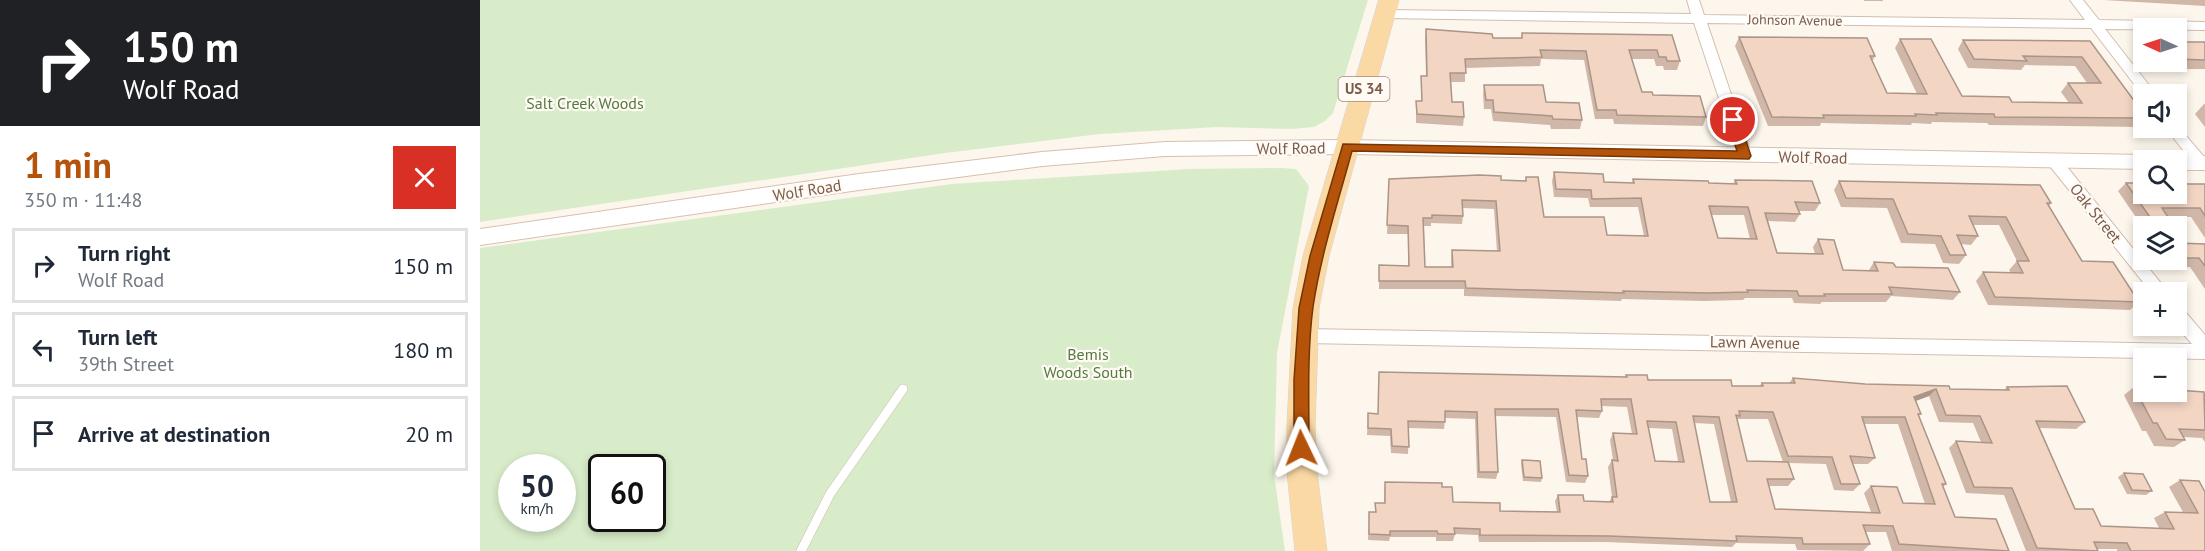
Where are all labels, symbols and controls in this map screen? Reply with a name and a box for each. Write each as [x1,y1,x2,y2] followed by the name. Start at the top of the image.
[1746,10,1843,30] street label: Johnson Avenue
[2133,18,2187,72] north arrow
[2133,18,2187,402] map controls
[123,19,239,74] text: 150 m
[24,24,102,102] icon: right
[123,72,240,106] text: Wolf Road
[1338,77,1390,101] road number: US 34
[2133,84,2187,138] button: sound
[526,93,644,113] park label: Salt Creek Woods
[1707,94,1758,145] pin
[1716,103,1749,136] icon: arrive
[1256,137,1326,159] street label: Wolf Road
[24,141,112,188] text: 1 min
[393,146,456,209] button: close
[1778,146,1848,168] street label: Wolf Road
[2133,150,2187,204] button: search
[771,175,843,205] street label: Wolf Road
[2066,179,2127,247] street label: Oak Street
[24,187,142,213] text: 350 m · 11:48
[2133,216,2187,270] button: layers
[78,239,170,267] text: Turn right
[27,249,60,282] icon: right
[393,252,453,280] text: 150 m
[78,267,164,293] text: Wolf Road
[2133,282,2187,336] button: +
[78,323,158,351] text: Turn left
[1710,331,1800,353] street label: Lawn Avenue
[27,333,60,366] icon: left
[393,336,453,364] text: 180 m
[1043,344,1133,382] park label: Bemis Woods South
[2133,348,2187,402] button: −
[78,351,174,377] text: 39th Street
[1269,416,1333,480] position arrow
[27,417,60,450] icon: arrive
[78,420,270,448] text: Arrive at destination
[405,420,453,448] text: 20 m
[588,454,666,532] speed limit sign: 60
[520,466,554,505] text: 50
[521,499,553,518] text: km/h

